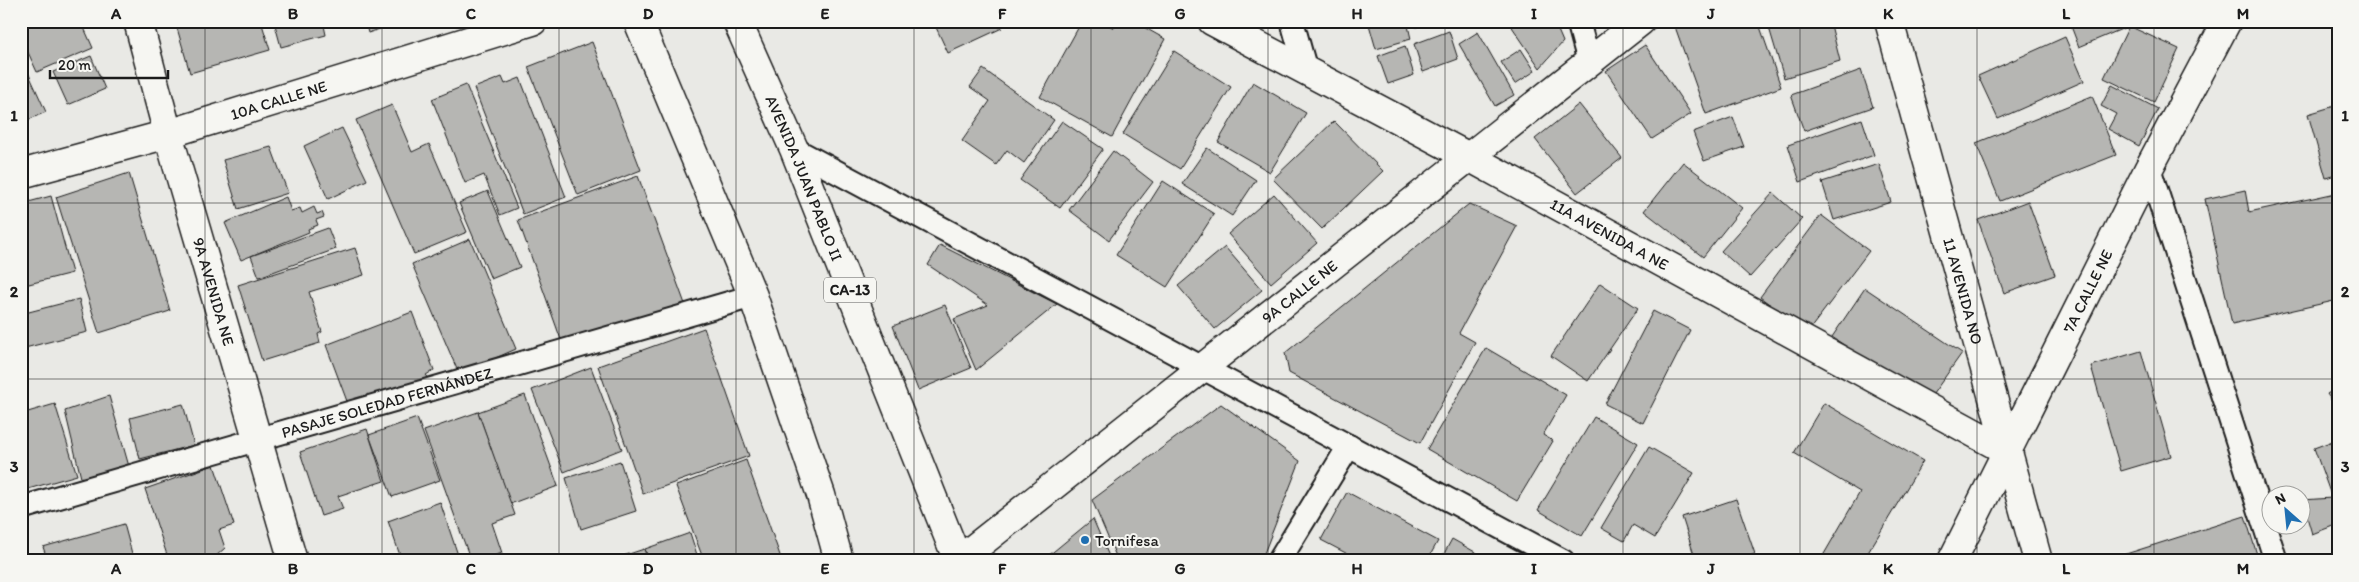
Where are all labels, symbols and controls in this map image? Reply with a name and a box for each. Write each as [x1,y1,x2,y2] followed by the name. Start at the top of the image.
[110,4,122,23] text: A
[288,4,299,23] text: B
[466,4,477,23] text: C
[643,4,654,23] text: D
[821,4,830,23] text: E
[998,4,1007,23] text: F
[1174,4,1186,23] text: G
[1351,4,1363,23] text: H
[1531,4,1537,23] text: I
[1706,4,1715,23] text: J
[1883,4,1894,23] text: K
[2062,4,2071,23] text: L
[2237,4,2249,23] text: M
[50,48,168,80] scale bar
[58,56,92,74] text: 20 m
[228,76,329,124] street label: 10A CALLE NE
[762,92,847,264] street label: AVENIDA JUAN PABLO II
[10,106,18,125] text: 1
[2341,106,2349,125] text: 1
[1547,194,1672,274] street label: 11A AVENIDA A NE
[189,235,239,348] street label: 9A AVENIDA NE
[1940,235,1987,347] street label: 11 AVENIDA NO
[2059,246,2116,336] street label: 7A CALLE NE
[1258,255,1341,327] street label: 9A CALLE NE
[824,278,876,302] road number: CA-13
[10,282,19,301] text: 2
[2341,282,2350,301] text: 2
[279,362,495,442] street label: PASAJE SOLEDAD FERNÁNDEZ
[10,457,19,476] text: 3
[2341,457,2350,476] text: 3
[2262,484,2312,534] north arrow
[2272,489,2288,509] text: N
[1095,531,1159,550] place label: Tornifesa
[1079,534,1091,546] marker: Tornifesa
[110,559,122,578] text: A
[288,559,299,578] text: B
[466,559,477,578] text: C
[643,559,654,578] text: D
[821,559,830,578] text: E
[998,559,1007,578] text: F
[1174,559,1186,578] text: G
[1351,559,1363,578] text: H
[1531,559,1537,578] text: I
[1706,559,1715,578] text: J
[1883,559,1894,578] text: K
[2062,559,2071,578] text: L
[2237,559,2249,578] text: M

